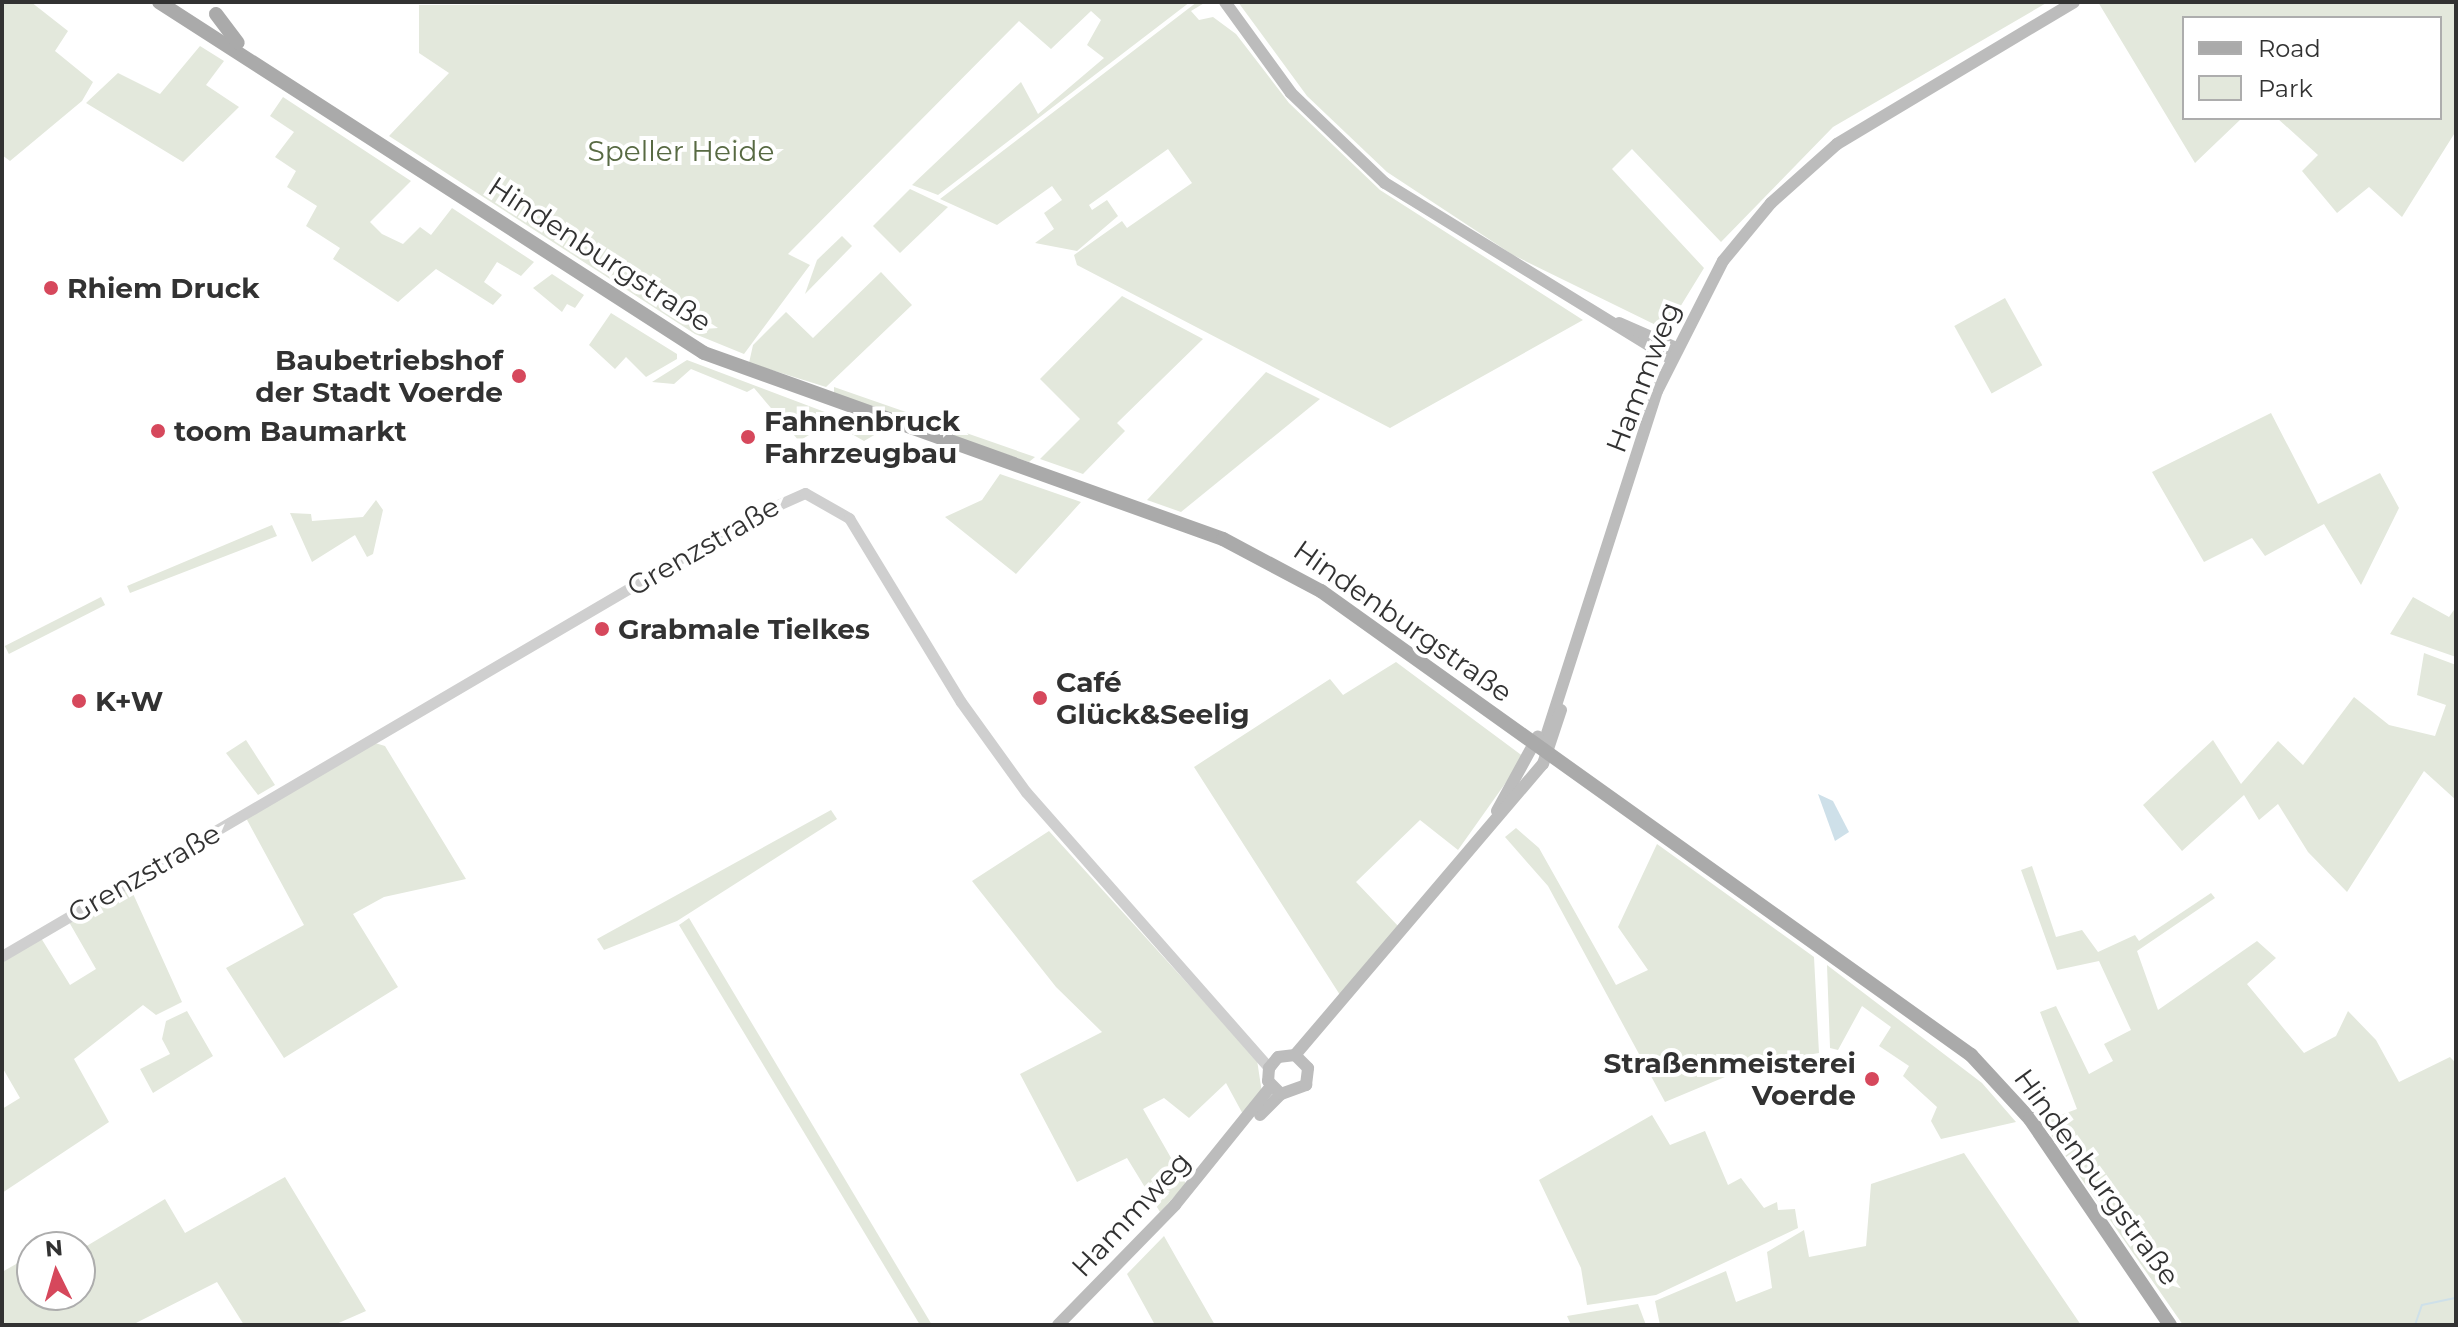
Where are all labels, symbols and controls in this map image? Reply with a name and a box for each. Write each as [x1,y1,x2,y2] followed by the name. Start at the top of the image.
[2182,16,2442,120] legend
[2258,34,2321,63] text: Road
[2258,74,2313,103] text: Park
[588,134,774,168] park label: Speller Heide
[482,169,718,339] street label: Hindenburgstraße
[67,271,260,305] place label: Rhiem Druck
[42,279,60,297] marker: Rhiem Druck
[1599,297,1687,457] street label: Hammweg
[255,343,503,409] place label: Baubetriebshof der Stadt Voerde
[510,367,528,385] marker: Baubetriebshof der Stadt Voerde
[764,404,960,470] place label: Fahnenbruck Fahrzeugbau
[174,414,407,448] place label: toom Baumarkt
[149,422,167,440] marker: toom Baumarkt
[739,428,757,446] marker: Fahnenbruck Fahrzeugbau
[621,489,785,603] street label: Grenzstraße
[1287,533,1519,709] street label: Hindenburgstraße
[618,612,870,646] place label: Grabmale Tielkes
[593,620,611,638] marker: Grabmale Tielkes
[1056,665,1250,731] place label: Café Glück&Seelig
[95,684,163,718] place label: K+W
[1031,689,1049,707] marker: Café Glück&Seelig
[70,692,88,710] marker: K+W
[62,816,226,930] street label: Grenzstraße
[1604,1046,1856,1112] place label: Straßenmeisterei Voerde
[2007,1062,2187,1292] street label: Hindenburgstraße
[1863,1070,1881,1088] marker: Straßenmeisterei Voerde
[1065,1145,1197,1283] street label: Hammweg
[16,1231,96,1311] north arrow
[44,1234,64,1263] text: N

